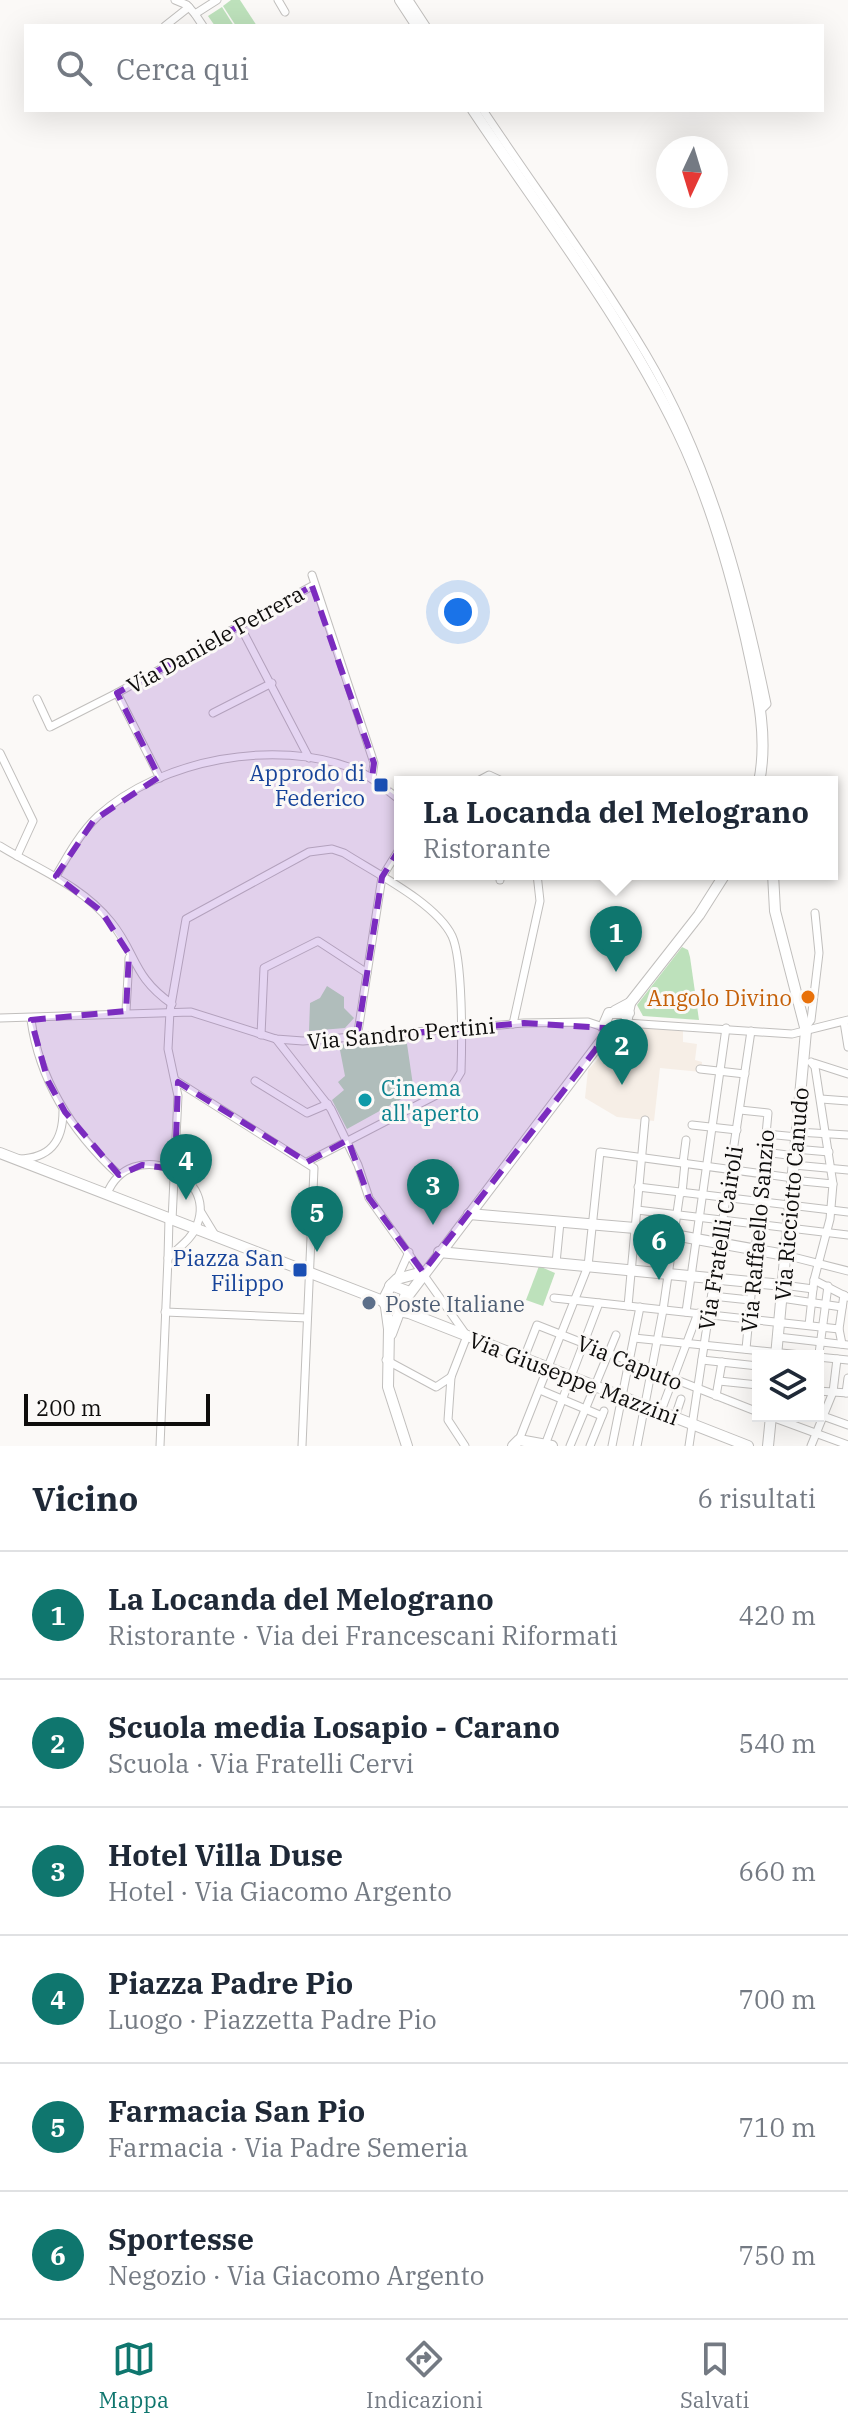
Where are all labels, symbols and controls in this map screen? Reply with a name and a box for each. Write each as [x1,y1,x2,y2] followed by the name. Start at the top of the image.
[24,24,824,112] search box
[52,46,96,90] icon: search
[116,49,249,88] text: Cerca qui
[656,136,728,208] north arrow
[121,578,309,700] street label: Via Daniele Petrera
[438,592,478,632] your location
[250,758,365,812] place label: Approdo di Federico
[372,776,390,794] marker: Approdo di Federico
[394,776,838,880] popup
[423,792,809,831] text: La Locanda del Melograno
[423,831,551,865] text: Ristorante
[590,906,642,972] pin: 1
[647,983,792,1012] place label: Angolo Divino
[799,988,817,1006] marker: Angolo Divino
[306,1010,496,1056] street label: Via Sandro Pertini
[596,1019,648,1085] pin: 2
[381,1073,479,1127] place label: Cinema all'aperto
[767,1086,815,1302] street label: Via Ricciotto Canudo
[356,1091,374,1109] marker: Cinema all'aperto
[734,1128,780,1334] street label: Via Raffaello Sanzio
[160,1134,212,1200] pin: 4
[691,1144,749,1332] street label: Via Fratelli Cairoli
[407,1159,459,1225] pin: 3
[291,1186,343,1252] pin: 5
[633,1214,685,1280] pin: 6
[173,1243,284,1297] place label: Piazza San Filippo
[291,1261,309,1279] marker: Piazza San Filippo
[385,1289,525,1318] place label: Poste Italiane
[360,1294,378,1312] marker: Poste Italiane
[465,1325,683,1431] street label: Via Giuseppe Mazzini
[573,1328,687,1396] street label: Via Caputo
[752,1350,824,1422] map controls
[752,1350,824,1422] button: layers
[24,1390,210,1426] scale bar
[36,1393,102,1422] text: 200 m
[32,1476,138,1520] text: Vicino
[698,1481,816,1515] text: 6 risultati
[108,1579,494,1618] text: La Locanda del Melograno
[50,1598,66,1632] text: 1
[738,1598,816,1632] text: 420 m
[108,1618,618,1652] text: Ristorante · Via dei Francescani Riformati
[108,1707,560,1746] text: Scuola media Losapio - Carano
[50,1726,66,1760] text: 2
[738,1726,816,1760] text: 540 m
[108,1746,414,1780] text: Scuola · Via Fratelli Cervi
[108,1835,343,1874] text: Hotel Villa Duse
[50,1854,66,1888] text: 3
[738,1854,816,1888] text: 660 m
[108,1874,452,1908] text: Hotel · Via Giacomo Argento
[108,1963,353,2002] text: Piazza Padre Pio
[50,1982,66,2016] text: 4
[738,1982,816,2016] text: 700 m
[108,2002,437,2036] text: Luogo · Piazzetta Padre Pio
[108,2091,365,2130] text: Farmacia San Pio
[50,2110,66,2144] text: 5
[738,2110,816,2144] text: 710 m
[108,2130,469,2164] text: Farmacia · Via Padre Semeria
[108,2219,254,2258] text: Sportesse
[50,2238,66,2272] text: 6
[738,2238,816,2272] text: 750 m
[108,2258,484,2292] text: Negozio · Via Giacomo Argento
[99,2337,169,2414] tab: Mappa
[366,2337,483,2414] tab: Indicazioni
[680,2337,749,2414] tab: Salvati

